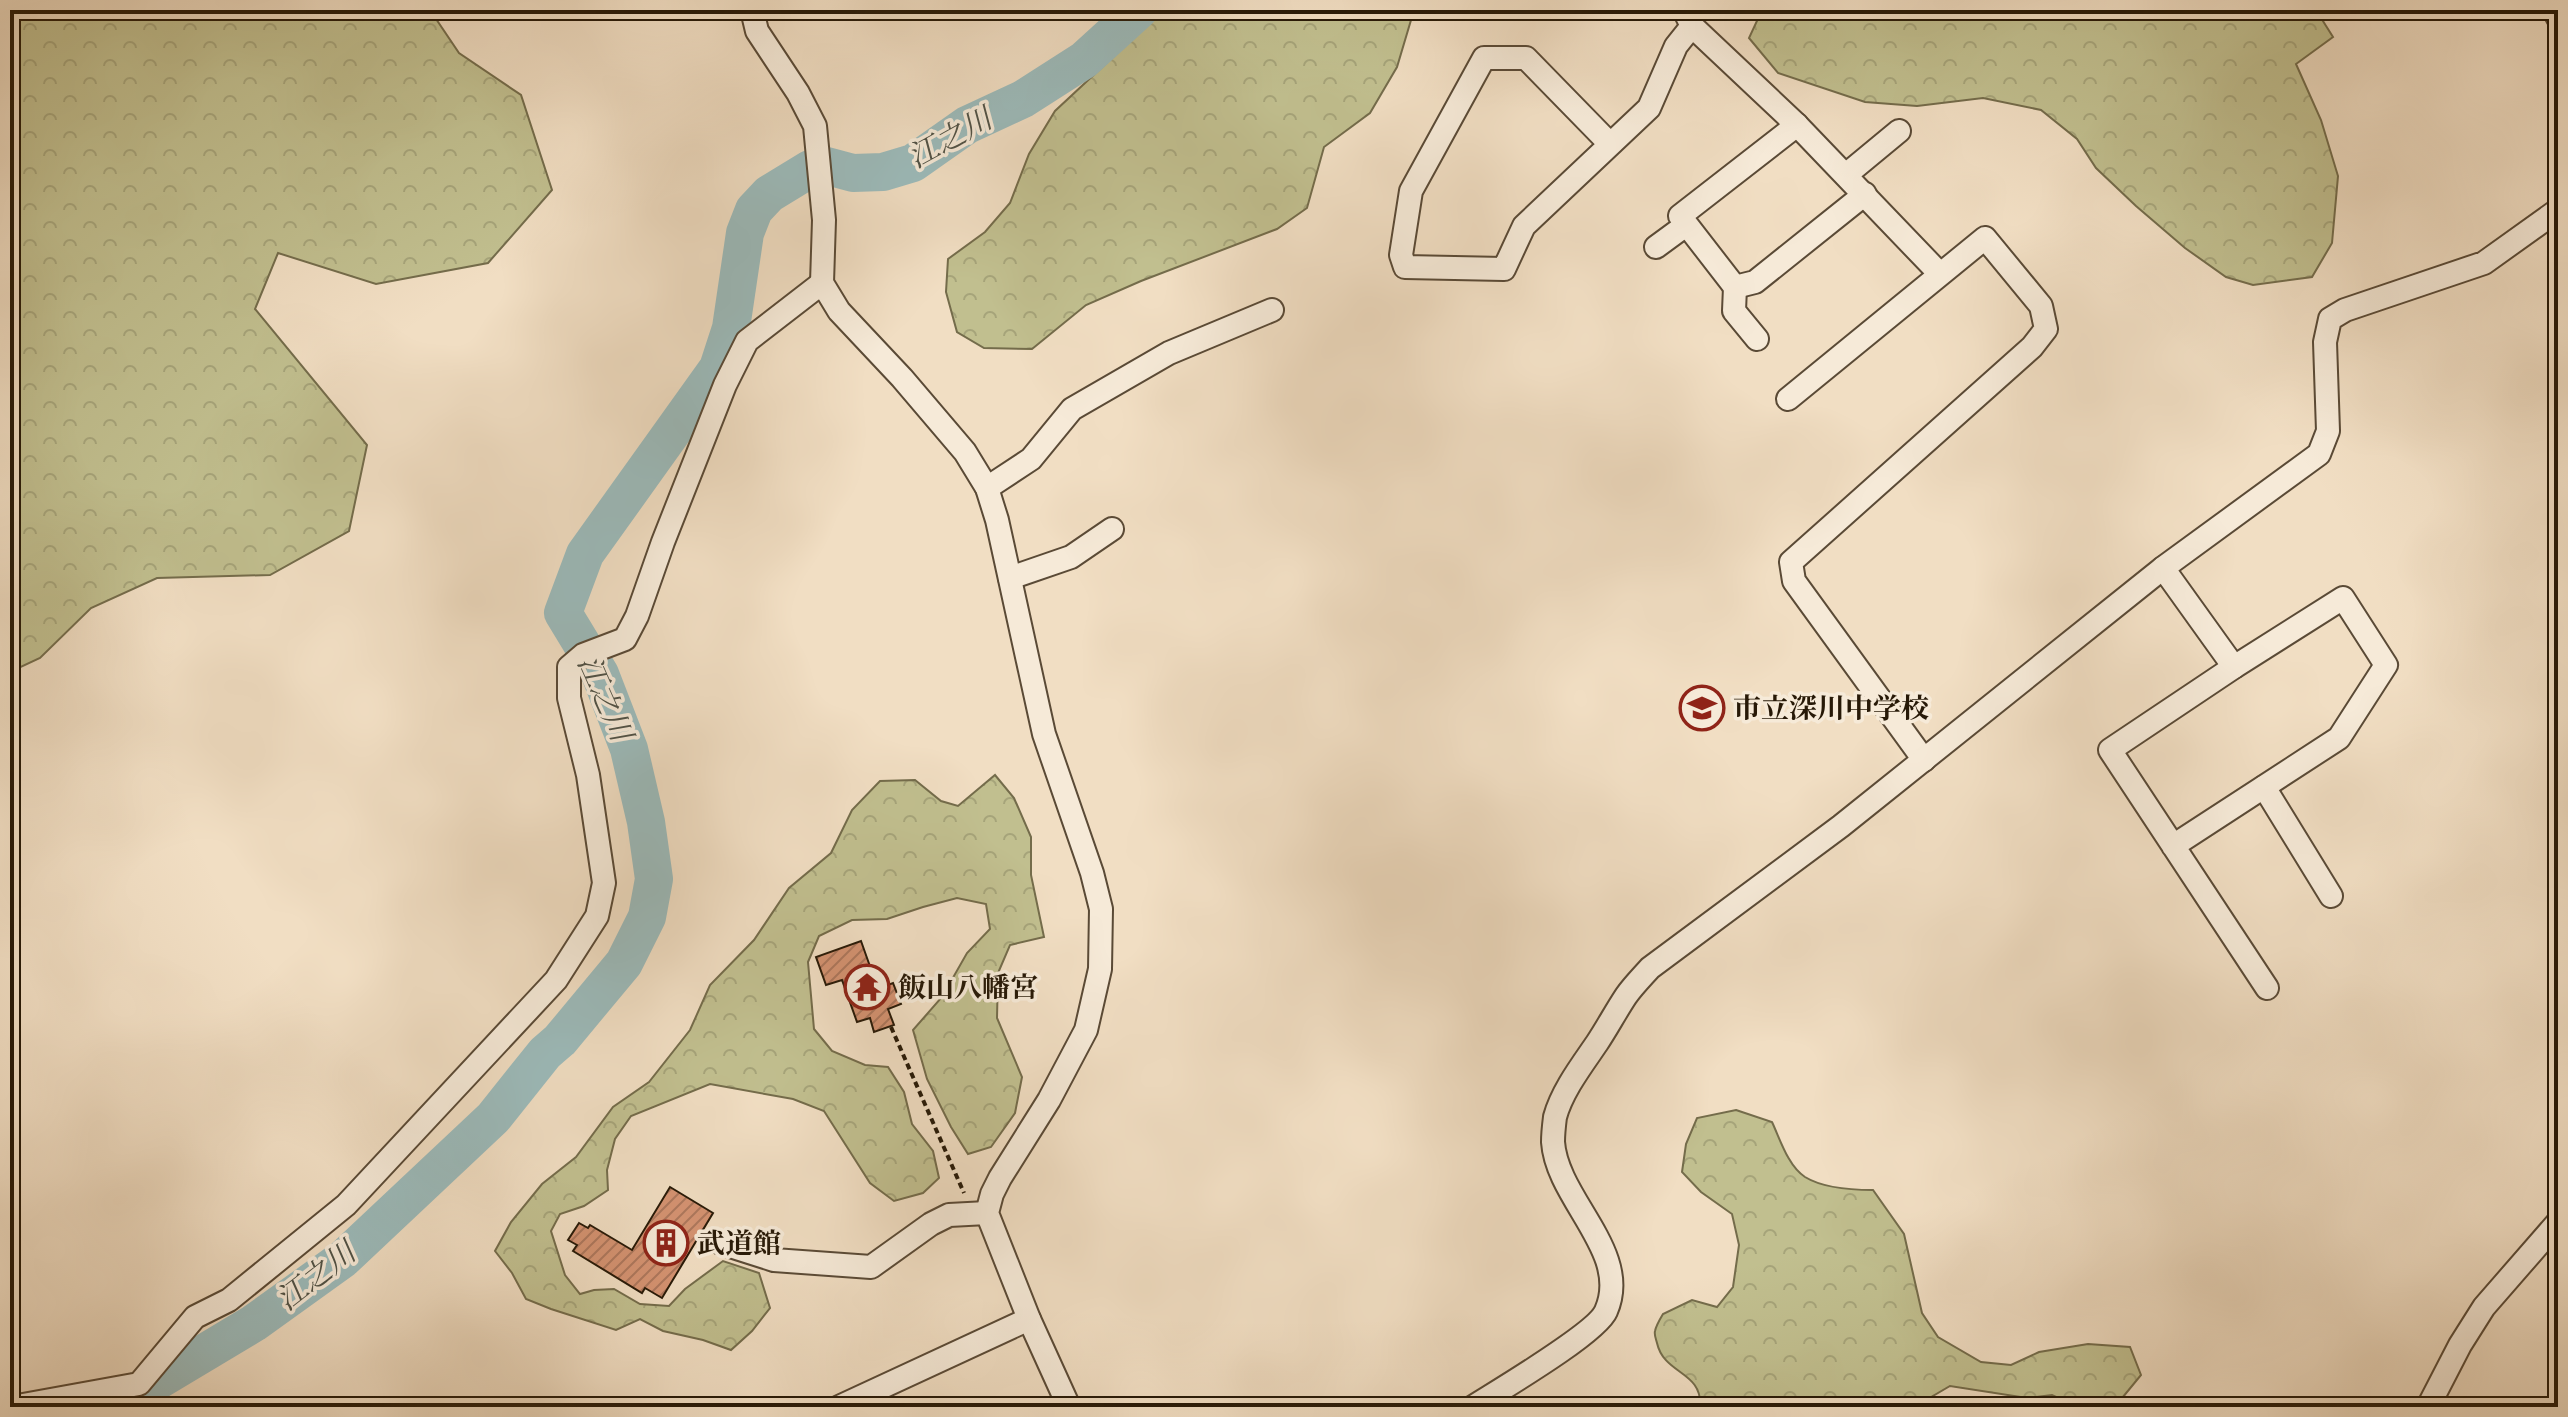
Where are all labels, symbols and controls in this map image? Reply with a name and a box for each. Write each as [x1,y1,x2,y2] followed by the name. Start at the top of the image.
[902,99,1001,176] water label: 江之川
[569,650,641,750] water label: 江之川
[1678,684,1726,732] school or university icon: 市立深川中学校
[1733,692,1929,727] place label: 市立深川中学校
[843,963,891,1011] temple icon: 飯山八幡宮
[898,971,1038,1006] place label: 飯山八幡宮
[642,1219,690,1267] building icon: 武道館
[697,1227,781,1262] place label: 武道館
[269,1232,366,1319] water label: 江之川

